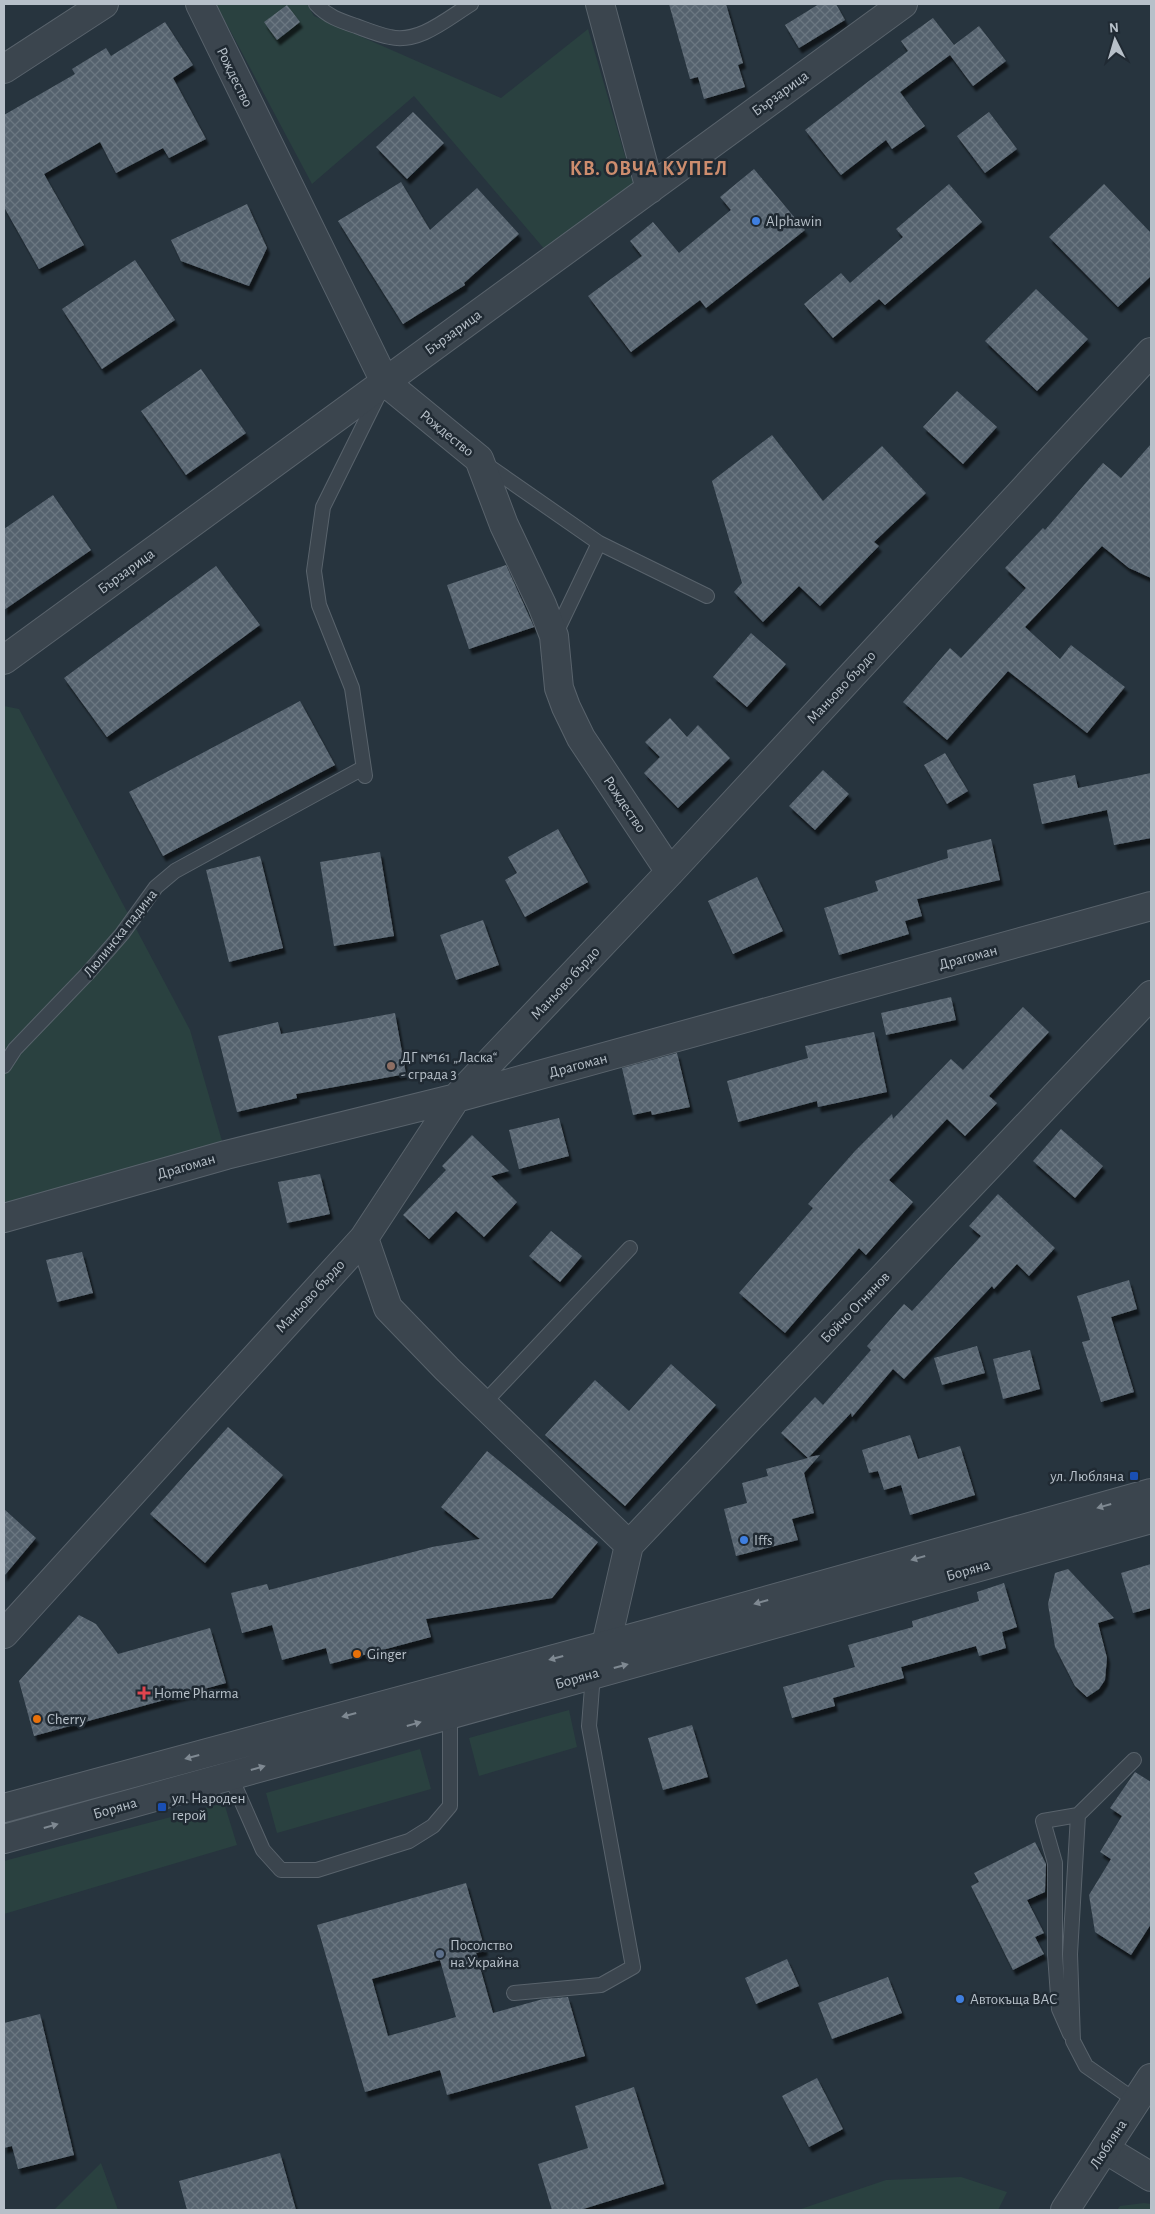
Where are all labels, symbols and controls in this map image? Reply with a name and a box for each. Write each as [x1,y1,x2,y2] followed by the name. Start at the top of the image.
[1090,15,1140,65] north arrow
[1108,21,1119,35] text: N
[214,45,255,109] street label: Рождество
[749,68,811,119] street label: Бързарица
[570,159,728,179] district label: КВ. ОВЧА КУПЕЛ
[766,214,822,229] place label: Alphawin
[750,215,762,227] marker: Alphawin
[422,307,484,358] street label: Бързарица
[417,407,476,459] street label: Рождество
[95,546,157,597] street label: Бързарица
[804,648,879,727] street label: Маньово бърдо
[600,773,649,835] street label: Рождество
[81,887,160,980] street label: Люлинска падина
[937,942,999,972] street label: Драгоман
[528,944,603,1023] street label: Маньово бърдо
[401,1050,498,1082] place label: ДГ №161 „Ласка“ - сграда 3
[547,1050,609,1080] street label: Драгоман
[385,1060,397,1072] marker: ДГ №161 „Ласка“ - сграда 3
[155,1151,217,1182] street label: Драгоман
[273,1257,348,1336] street label: Маньово бърдо
[818,1269,893,1346] street label: Бойчо Огнянов
[1049,1469,1124,1484] place label: ул. Любляна
[1128,1470,1140,1482] marker: ул. Любляна
[1097,1503,1112,1511] one-way arrow
[754,1533,773,1548] place label: Iffs
[738,1534,750,1546] marker: Iffs
[910,1555,925,1563] one-way arrow
[945,1557,992,1584] street label: Боряна
[754,1598,769,1606] one-way arrow
[367,1647,407,1662] place label: Ginger
[351,1648,363,1660] marker: Ginger
[549,1655,564,1663] one-way arrow
[614,1662,629,1670] one-way arrow
[554,1665,601,1692] street label: Боряна
[154,1686,239,1701] place label: Home Pharma
[138,1687,150,1699] marker: Home Pharma
[341,1711,356,1719] one-way arrow
[47,1712,86,1727] place label: Cherry
[31,1713,43,1725] marker: Cherry
[407,1719,422,1727] one-way arrow
[184,1753,199,1761] one-way arrow
[250,1763,265,1771] one-way arrow
[171,1791,245,1823] place label: ул. Народен герой
[92,1795,139,1822] street label: Боряна
[156,1801,168,1813] marker: ул. Народен герой
[43,1821,58,1829] one-way arrow
[450,1938,519,1970] place label: Посолство на Украйна
[434,1948,446,1960] marker: Посолство на Украйна
[970,1992,1058,2007] place label: Автокъща ВАС
[954,1993,966,2005] marker: Автокъща ВАС
[1087,2117,1130,2171] street label: Любляна

